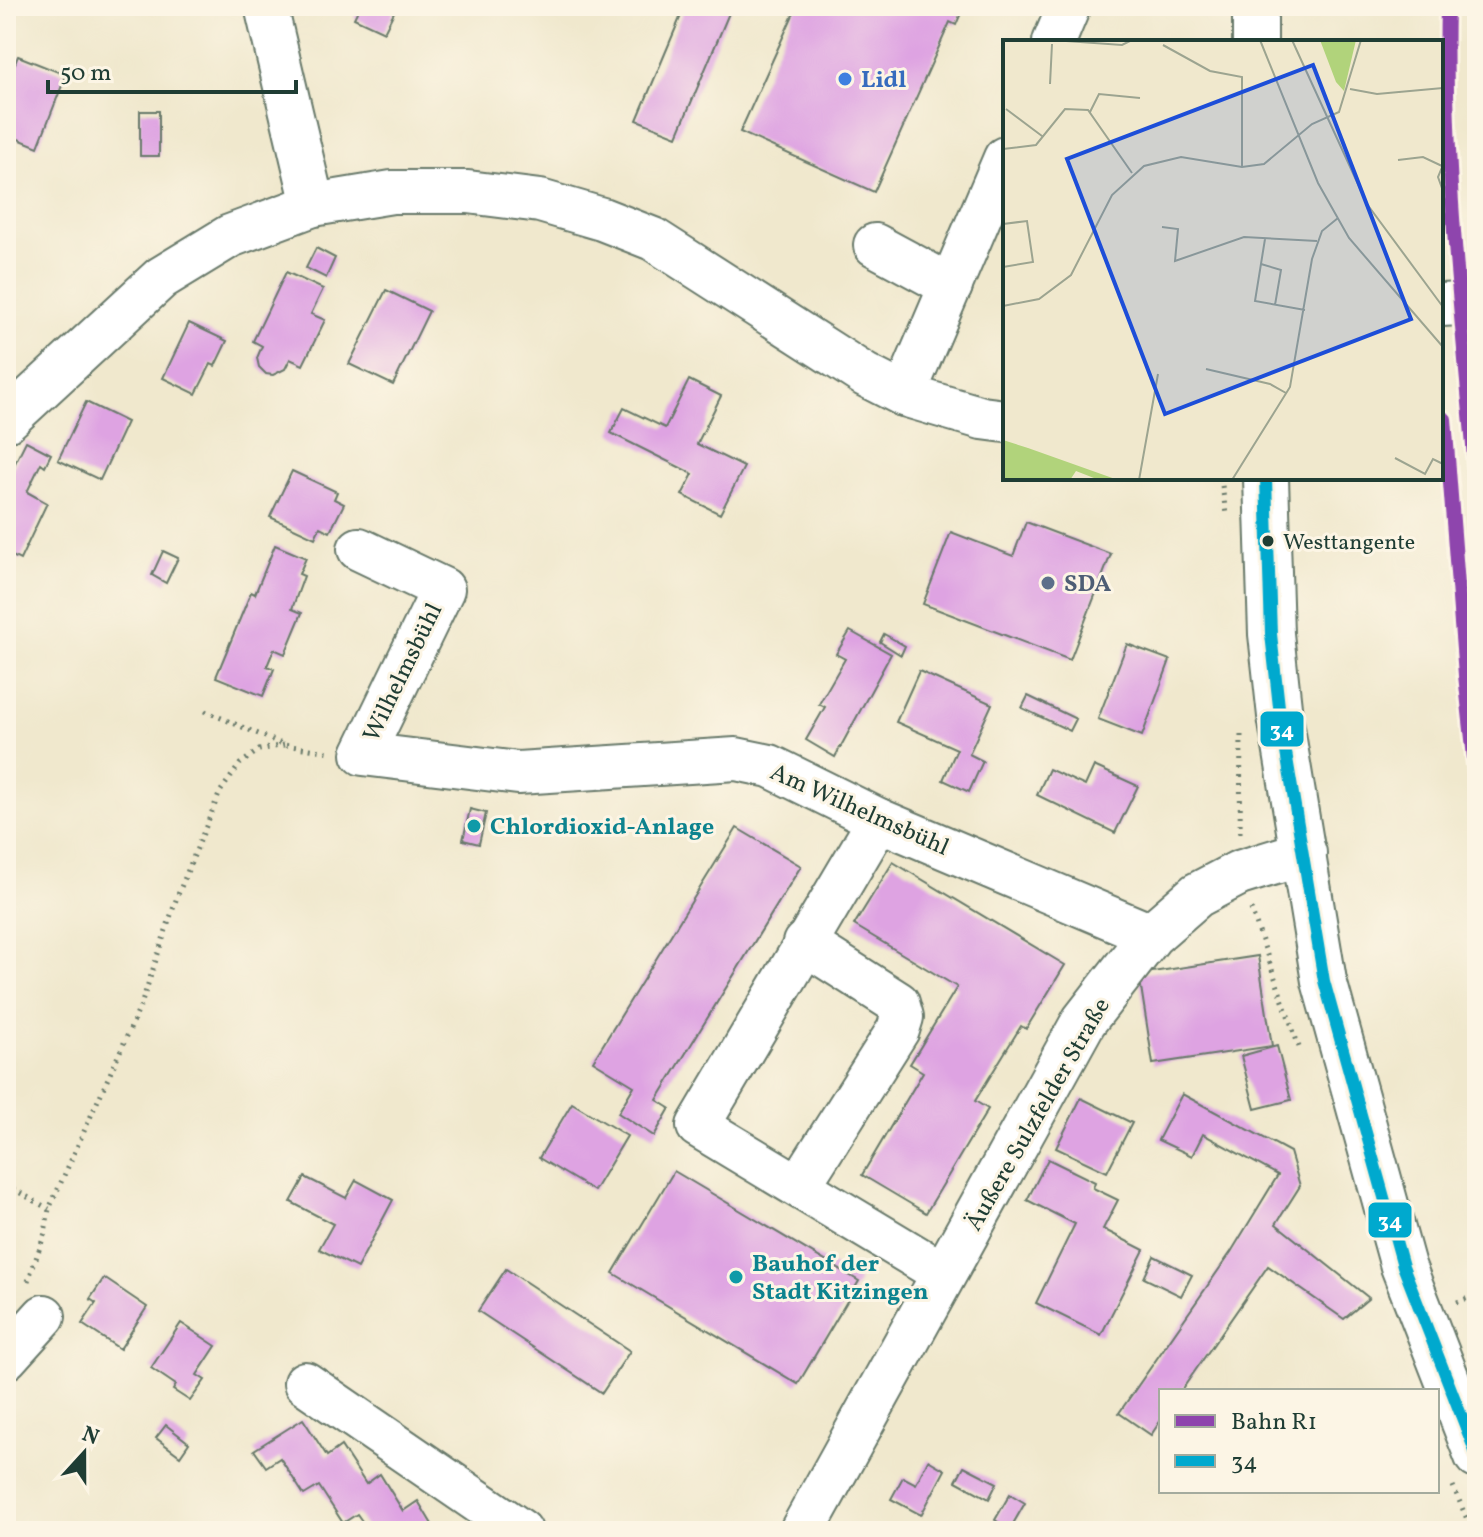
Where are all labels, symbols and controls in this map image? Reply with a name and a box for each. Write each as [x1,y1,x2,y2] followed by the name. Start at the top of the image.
[1003,40,1443,480] inset map
[48,44,296,94] scale bar
[60,57,112,91] text: 50 m
[861,64,906,98] place label: Lidl
[836,70,854,88] marker: Lidl
[1283,528,1415,559] place label: Westtangente
[1260,533,1276,549] marker: Westtangente
[1064,568,1111,602] place label: SDA
[1039,574,1057,592] marker: SDA
[356,598,452,748] street label: Wilhelmsbühl
[1259,710,1305,748] line badge: 34
[1270,716,1294,747] text: 34
[764,756,954,866] street label: Am Wilhelmsbühl
[490,811,714,845] place label: Chlordioxid-Anlage
[465,817,483,835] marker: Chlordioxid-Anlage
[958,992,1119,1238] street label: Äußere Sulzfelder Straße
[1367,1201,1413,1239] line badge: 34
[1378,1207,1402,1238] text: 34
[752,1248,929,1310] place label: Bauhof der Stadt Kitzingen
[727,1268,745,1286] marker: Bauhof der Stadt Kitzingen
[1159,1389,1439,1493] legend
[1231,1406,1317,1440] text: Bahn R1
[44,1413,124,1493] north arrow
[77,1419,103,1454] text: N
[1231,1446,1258,1480] text: 34

